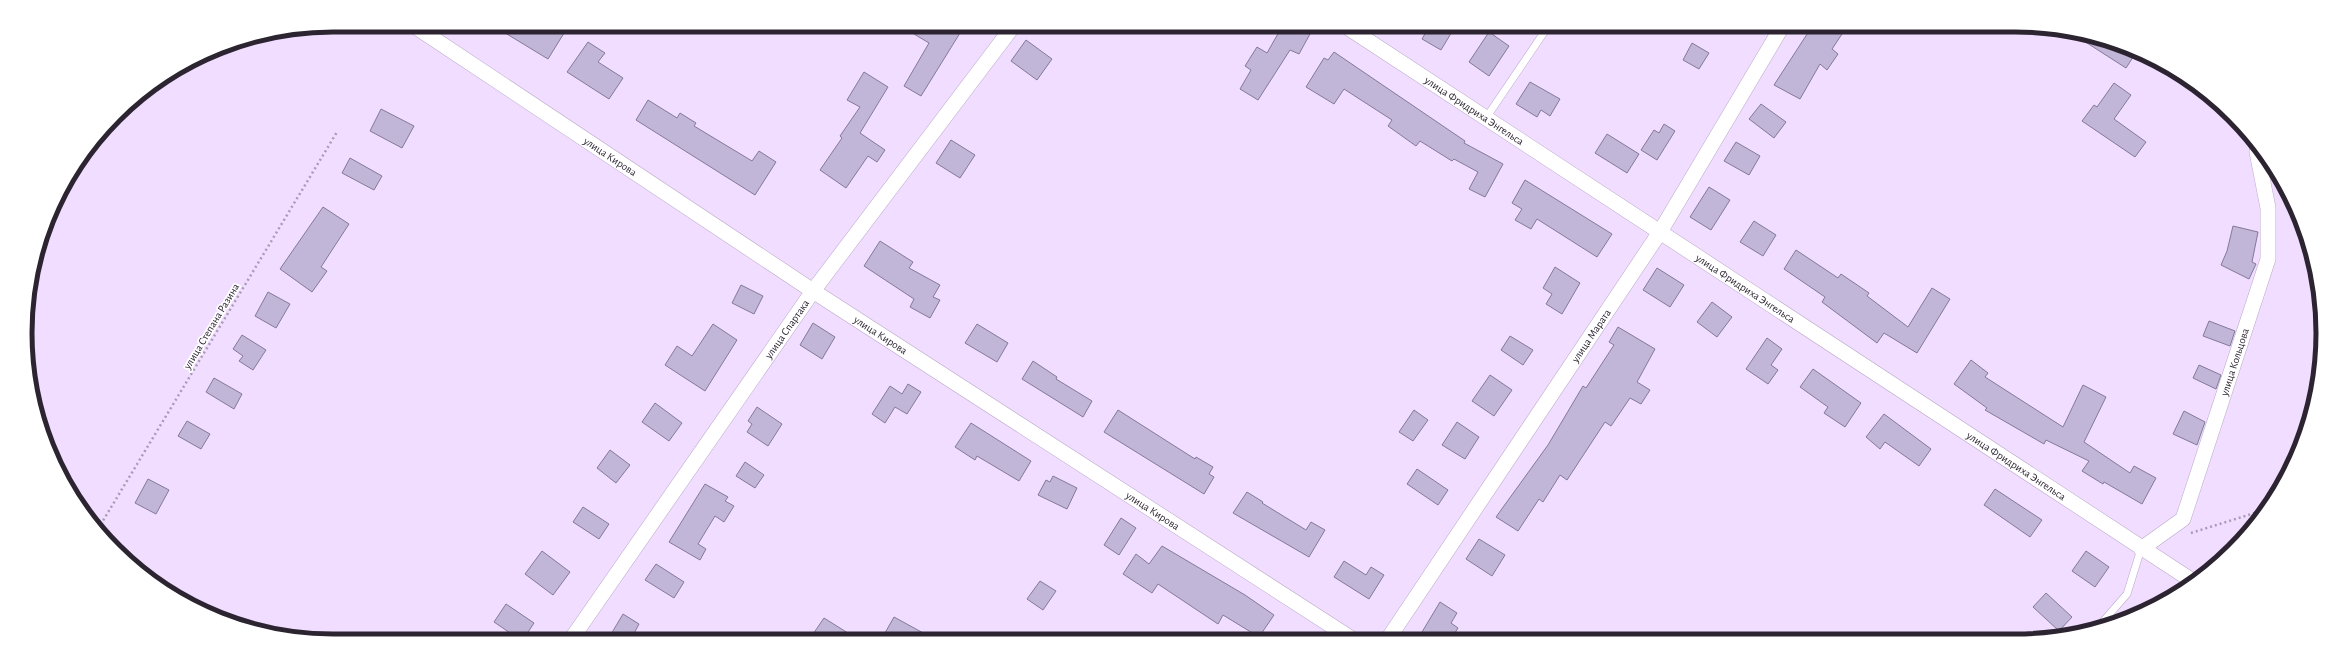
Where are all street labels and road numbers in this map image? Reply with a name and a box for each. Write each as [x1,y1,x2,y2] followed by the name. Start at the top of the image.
[1422,74,1526,147] street label: улица Фридриха Энгельса
[581,135,639,178] street label: улица Кирова
[1693,252,1797,325] street label: улица Фридриха Энгельса
[181,282,241,372] street label: улица Степана Разина
[762,298,811,361] street label: улица Спартака
[1569,307,1613,365] street label: улица Марата
[851,313,909,356] street label: улица Кирова
[2218,327,2251,398] street label: улица Кольцова
[1964,429,2068,502] street label: улица Фридриха Энгельса
[1123,489,1181,532] street label: улица Кирова

